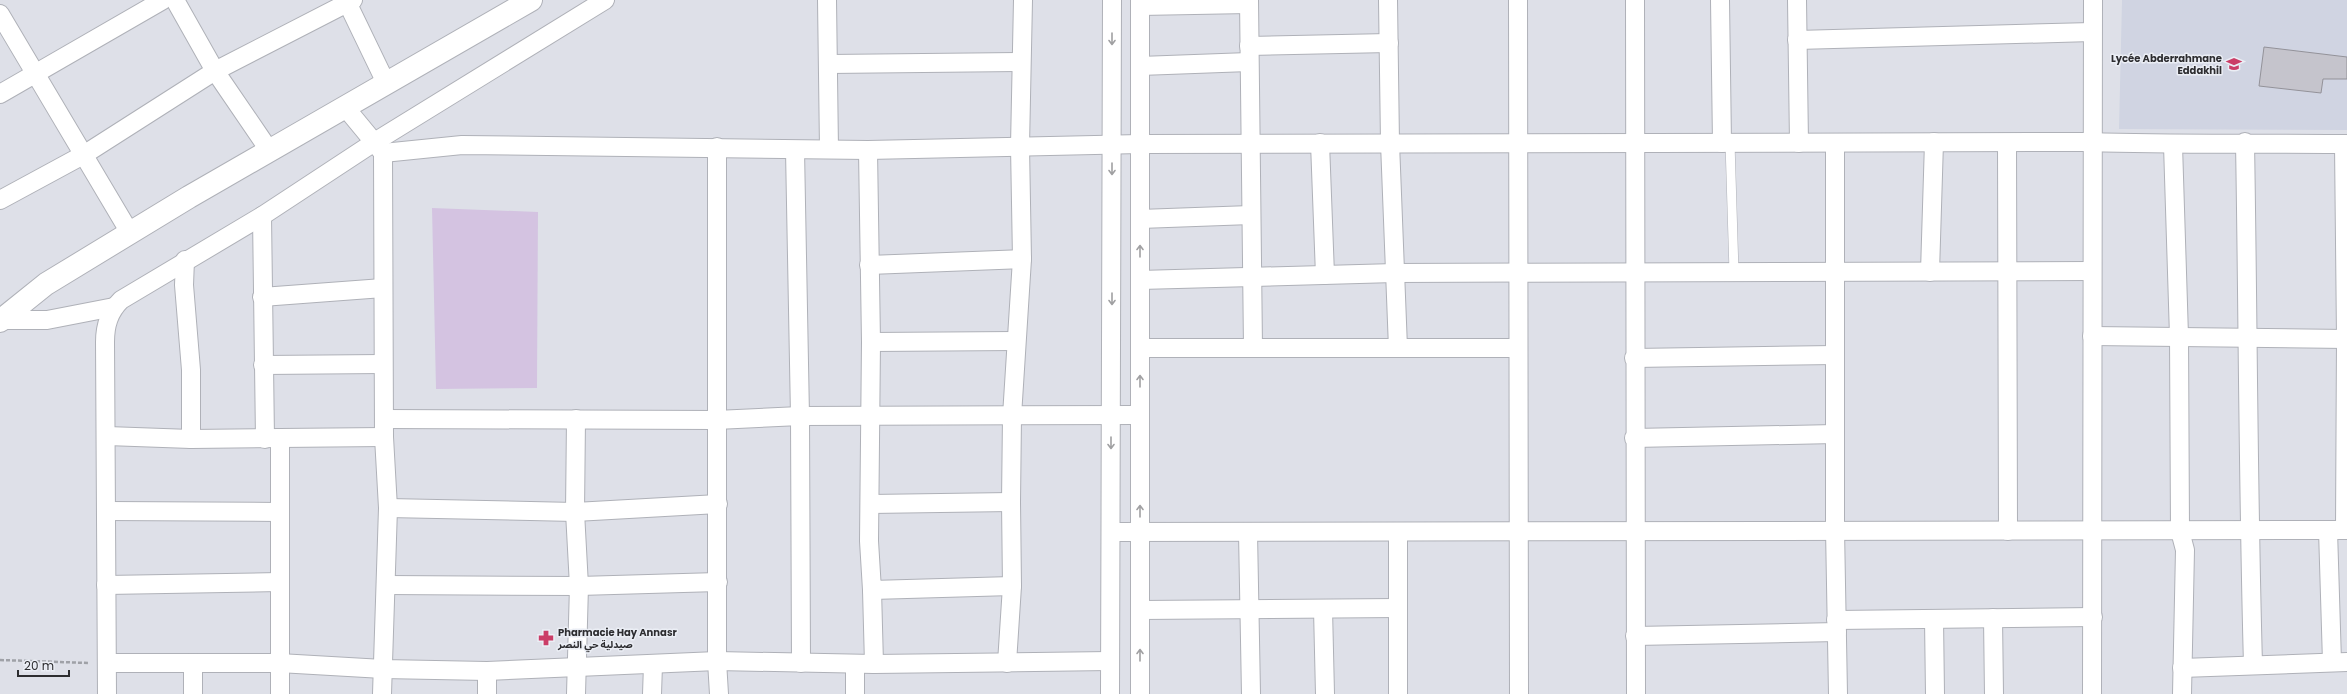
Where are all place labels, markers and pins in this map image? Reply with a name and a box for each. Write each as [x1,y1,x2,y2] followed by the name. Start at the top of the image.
[2111,51,2222,78] place label: Lycée Abderrahmane Eddakhil
[2225,55,2243,73] school or university icon: Lycée Abderrahmane Eddakhil
[557,625,677,653] place label: Pharmacie Hay Annasr صيدلية حي النصر
[537,629,555,647] pharmacy icon: Pharmacie Hay Annasr صيدلية حي النصر

